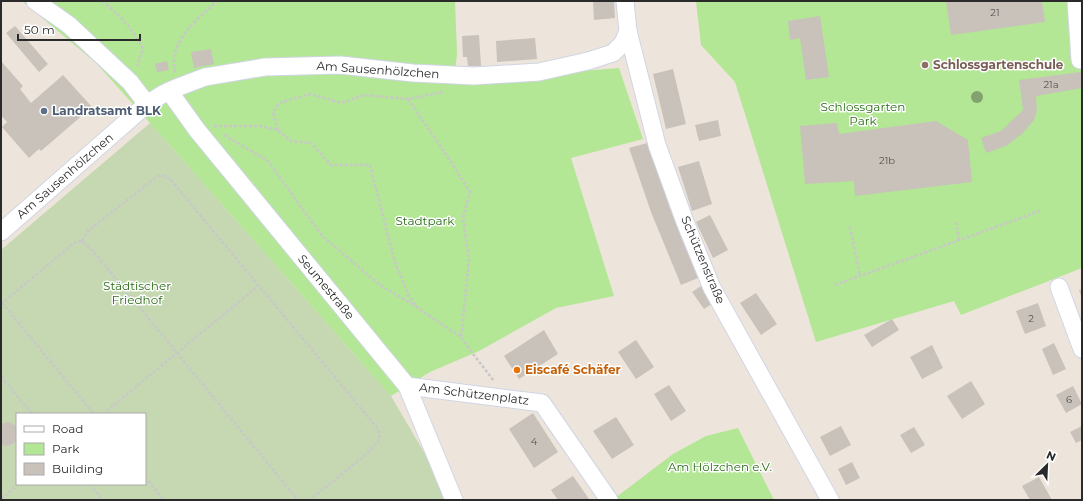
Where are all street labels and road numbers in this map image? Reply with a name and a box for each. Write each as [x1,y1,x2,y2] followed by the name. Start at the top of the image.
[316,58,440,81] street label: Am Sausenhölzchen
[13,130,116,222] street label: Am Sausenhölzchen
[678,214,729,306] street label: Schützenstraße
[295,251,358,322] street label: Seumestraße
[418,379,530,408] street label: Am Schützenplatz

